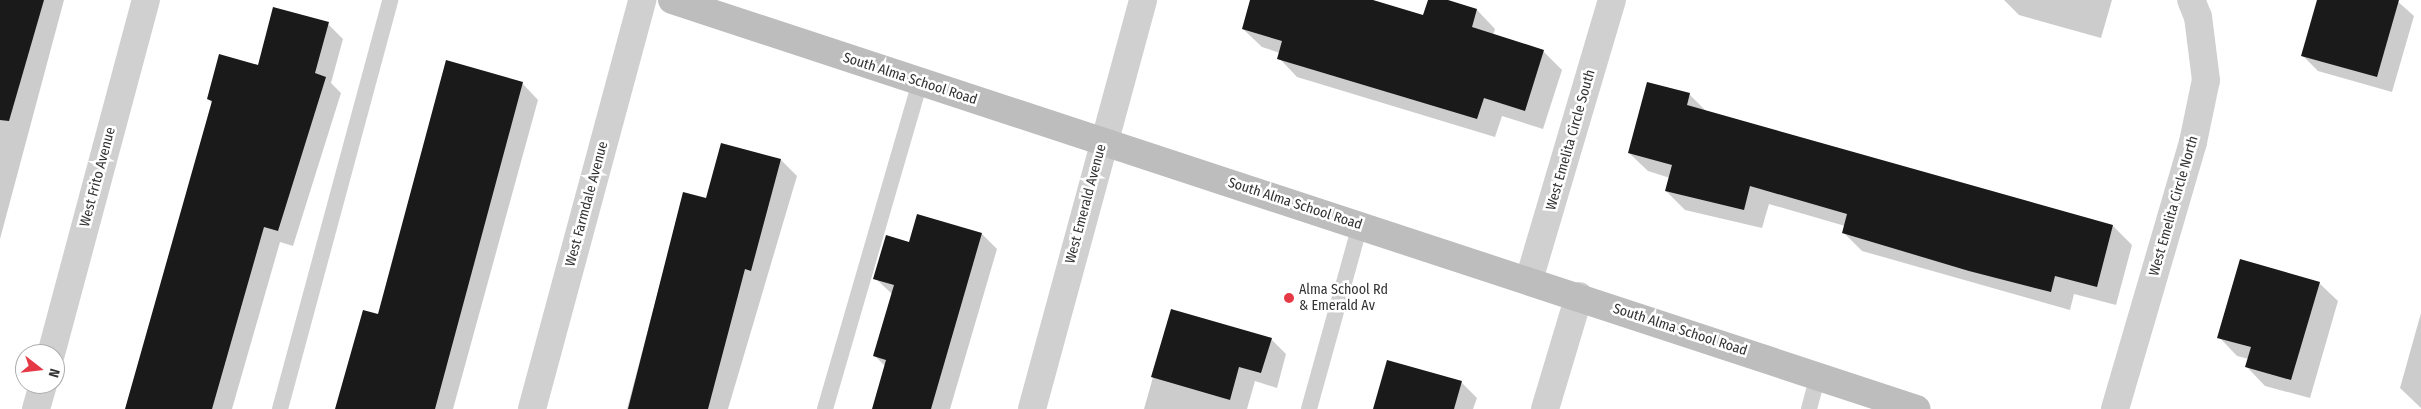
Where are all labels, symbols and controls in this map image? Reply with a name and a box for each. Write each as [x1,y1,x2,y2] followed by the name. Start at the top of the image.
[841,49,979,109] street label: South Alma School Road
[1543,68,1599,212] street label: West Emelita Circle South
[77,125,119,229] street label: West Frito Avenue
[2146,134,2202,278] street label: West Emelita Circle North
[562,140,612,268] street label: West Farmdale Avenue
[1062,142,1110,266] street label: West Emerald Avenue
[1226,174,1364,234] street label: South Alma School Road
[1299,282,1388,314] place label: Alma School Rd & Emerald Av
[1283,292,1295,304] marker: Alma School Rd & Emerald Av
[1611,300,1749,360] street label: South Alma School Road
[15,344,65,394] north arrow
[45,367,63,379] text: N

